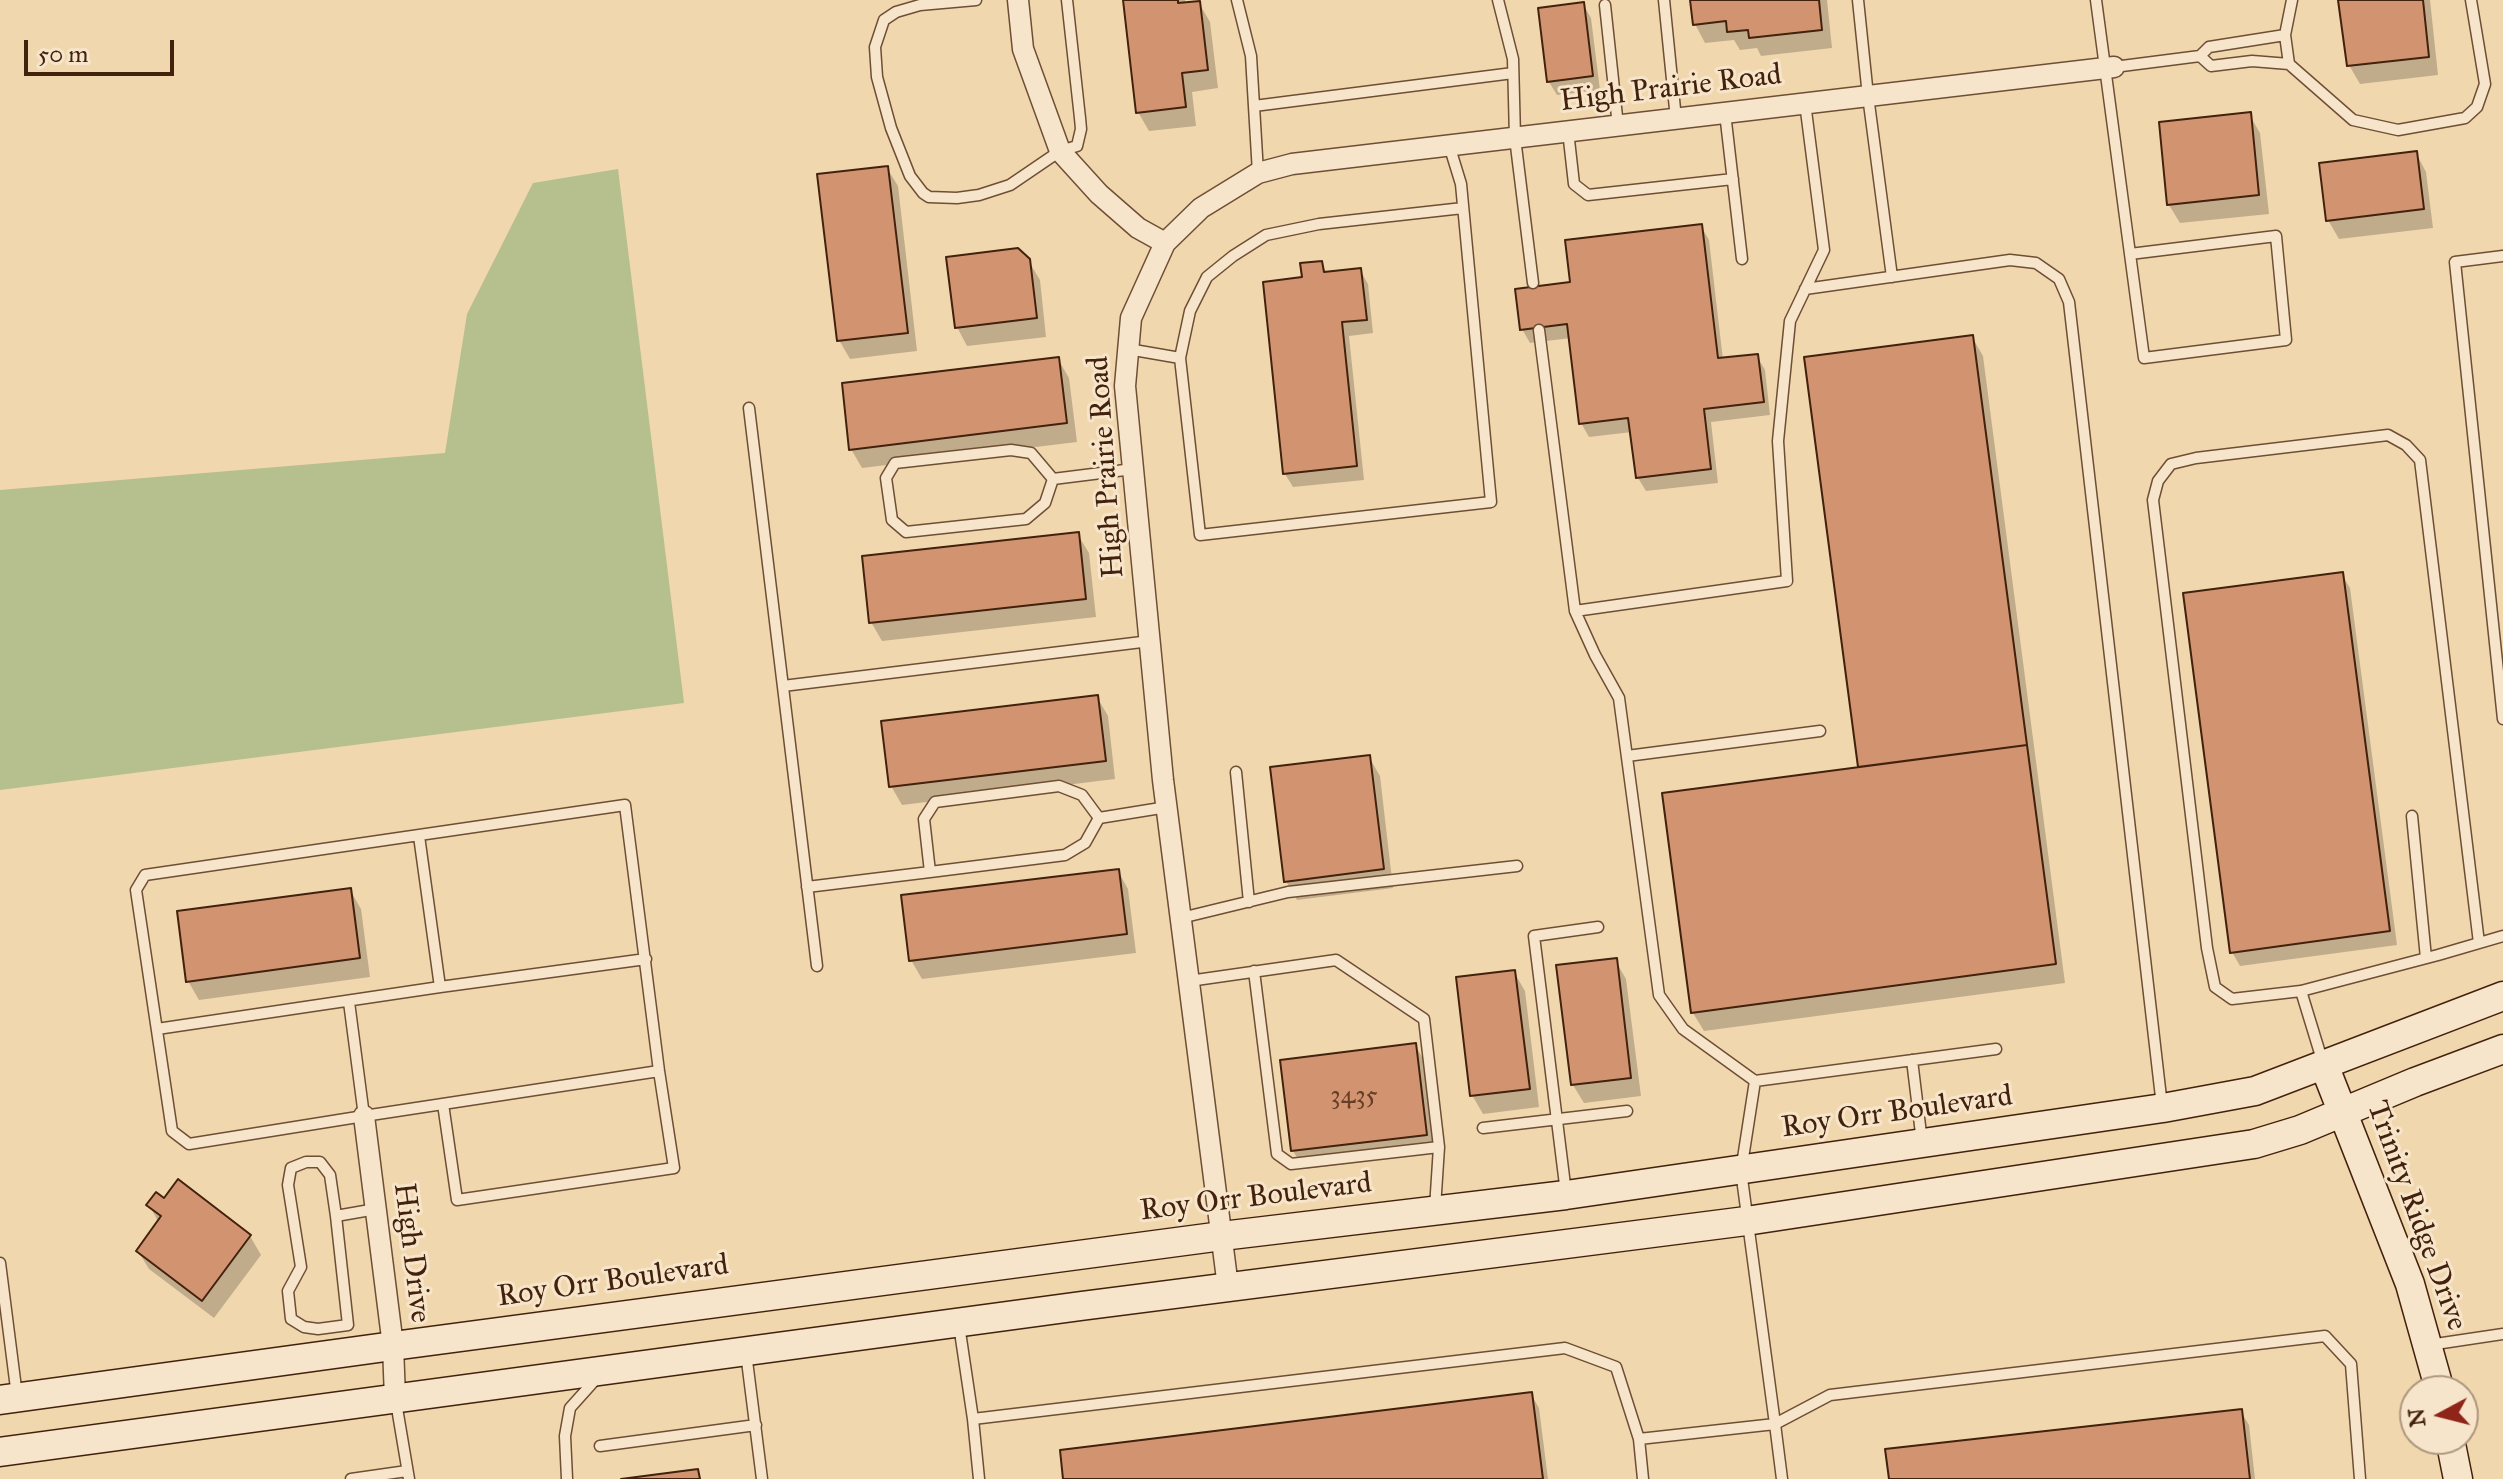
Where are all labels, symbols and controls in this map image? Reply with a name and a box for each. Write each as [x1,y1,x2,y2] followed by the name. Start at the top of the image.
[28,24,178,74] scale bar
[38,39,88,69] text: 50 m
[1558,58,1784,120] street label: High Prairie Road
[1081,355,1133,579] street label: High Prairie Road
[1779,1079,2015,1147] street label: Roy Orr Boulevard
[1330,1081,1378,1113] house number: 3435
[2358,1096,2474,1336] street label: Trinity Ridge Drive
[1138,1166,1374,1230] street label: Roy Orr Boulevard
[385,1181,437,1325] street label: High Drive
[495,1248,731,1316] street label: Roy Orr Boulevard
[2399,1375,2479,1455] north arrow
[2402,1407,2431,1429] text: N

